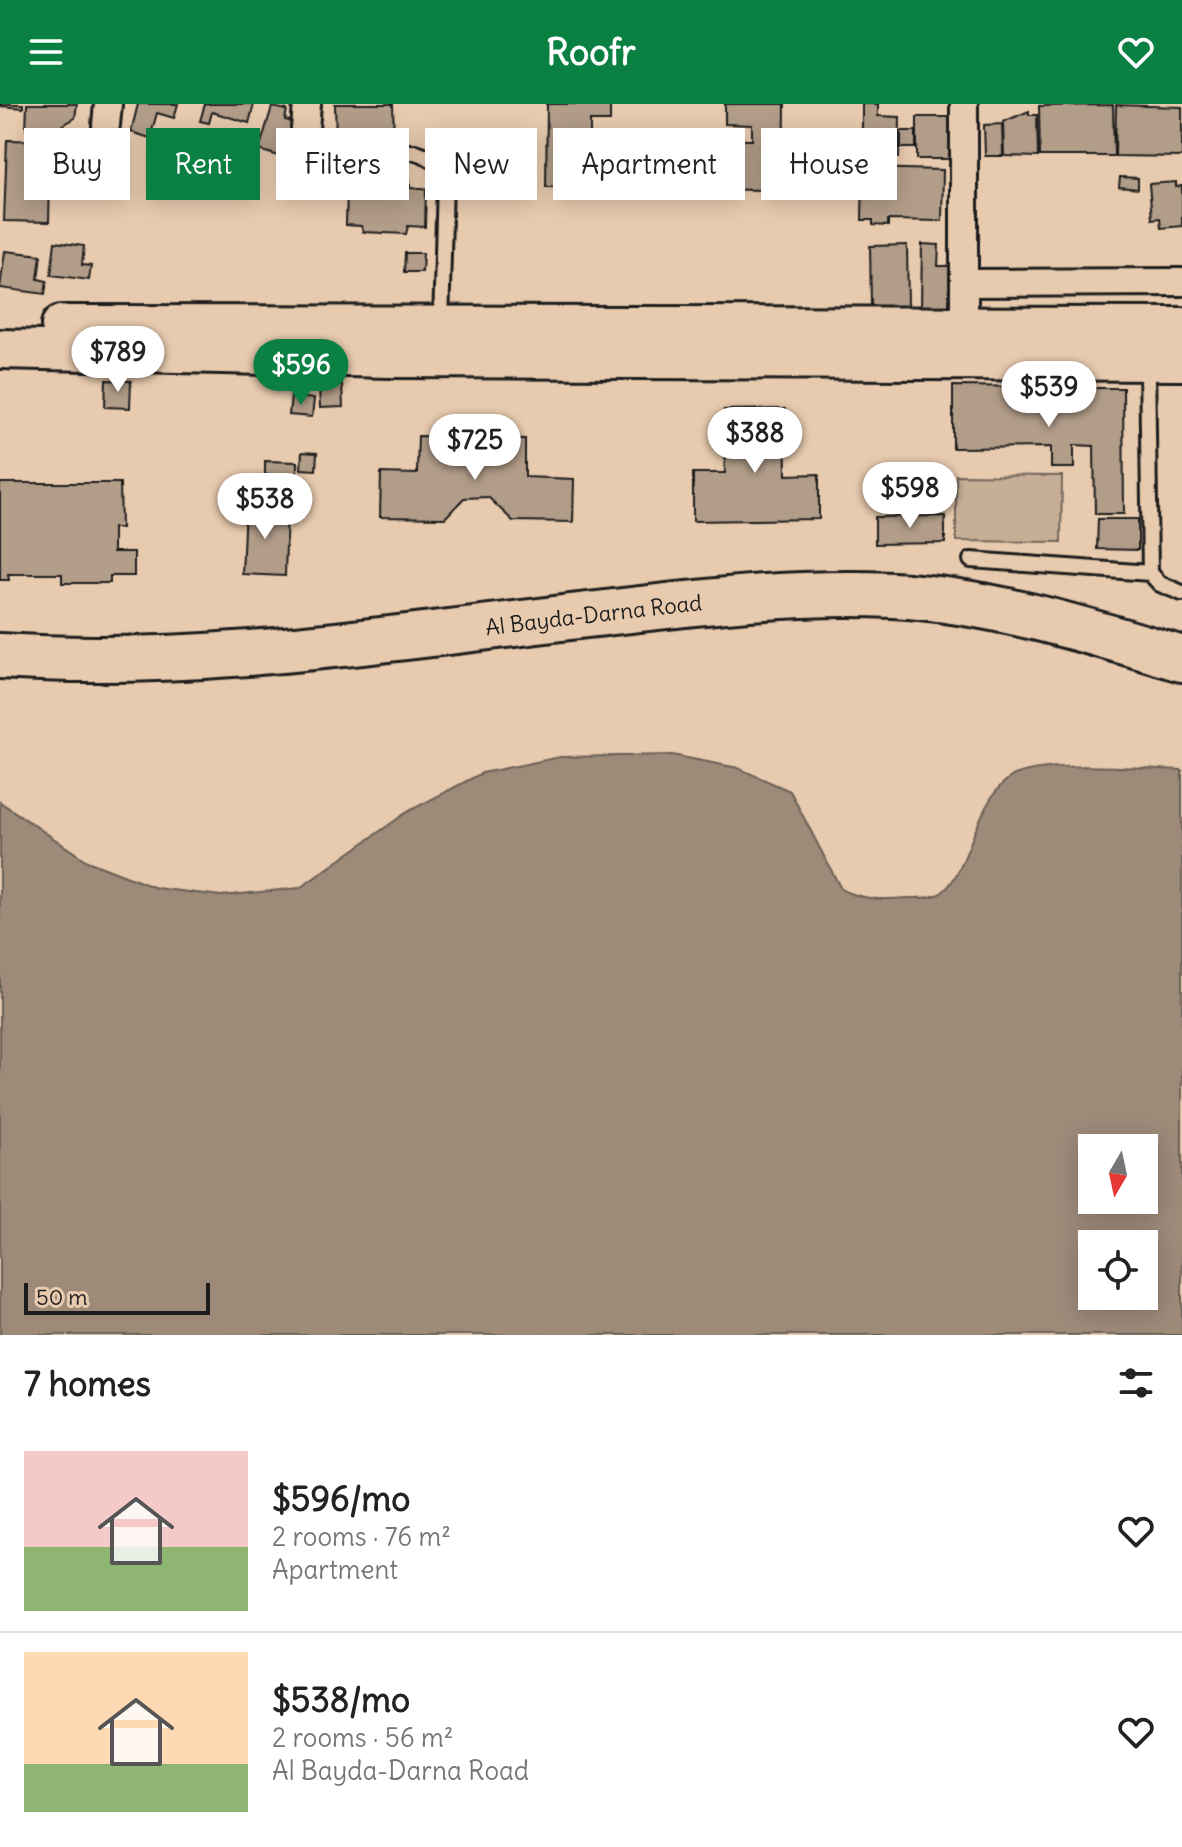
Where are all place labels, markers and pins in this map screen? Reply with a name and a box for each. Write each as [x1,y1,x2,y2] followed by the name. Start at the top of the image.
[71,326,165,394] pin: $789
[254,339,348,407] pin: $596
[1002,361,1096,429] pin: $539
[708,407,802,475] pin: $388
[428,414,522,482] pin: $725
[863,462,957,530] pin: $598
[218,473,312,541] pin: $538

